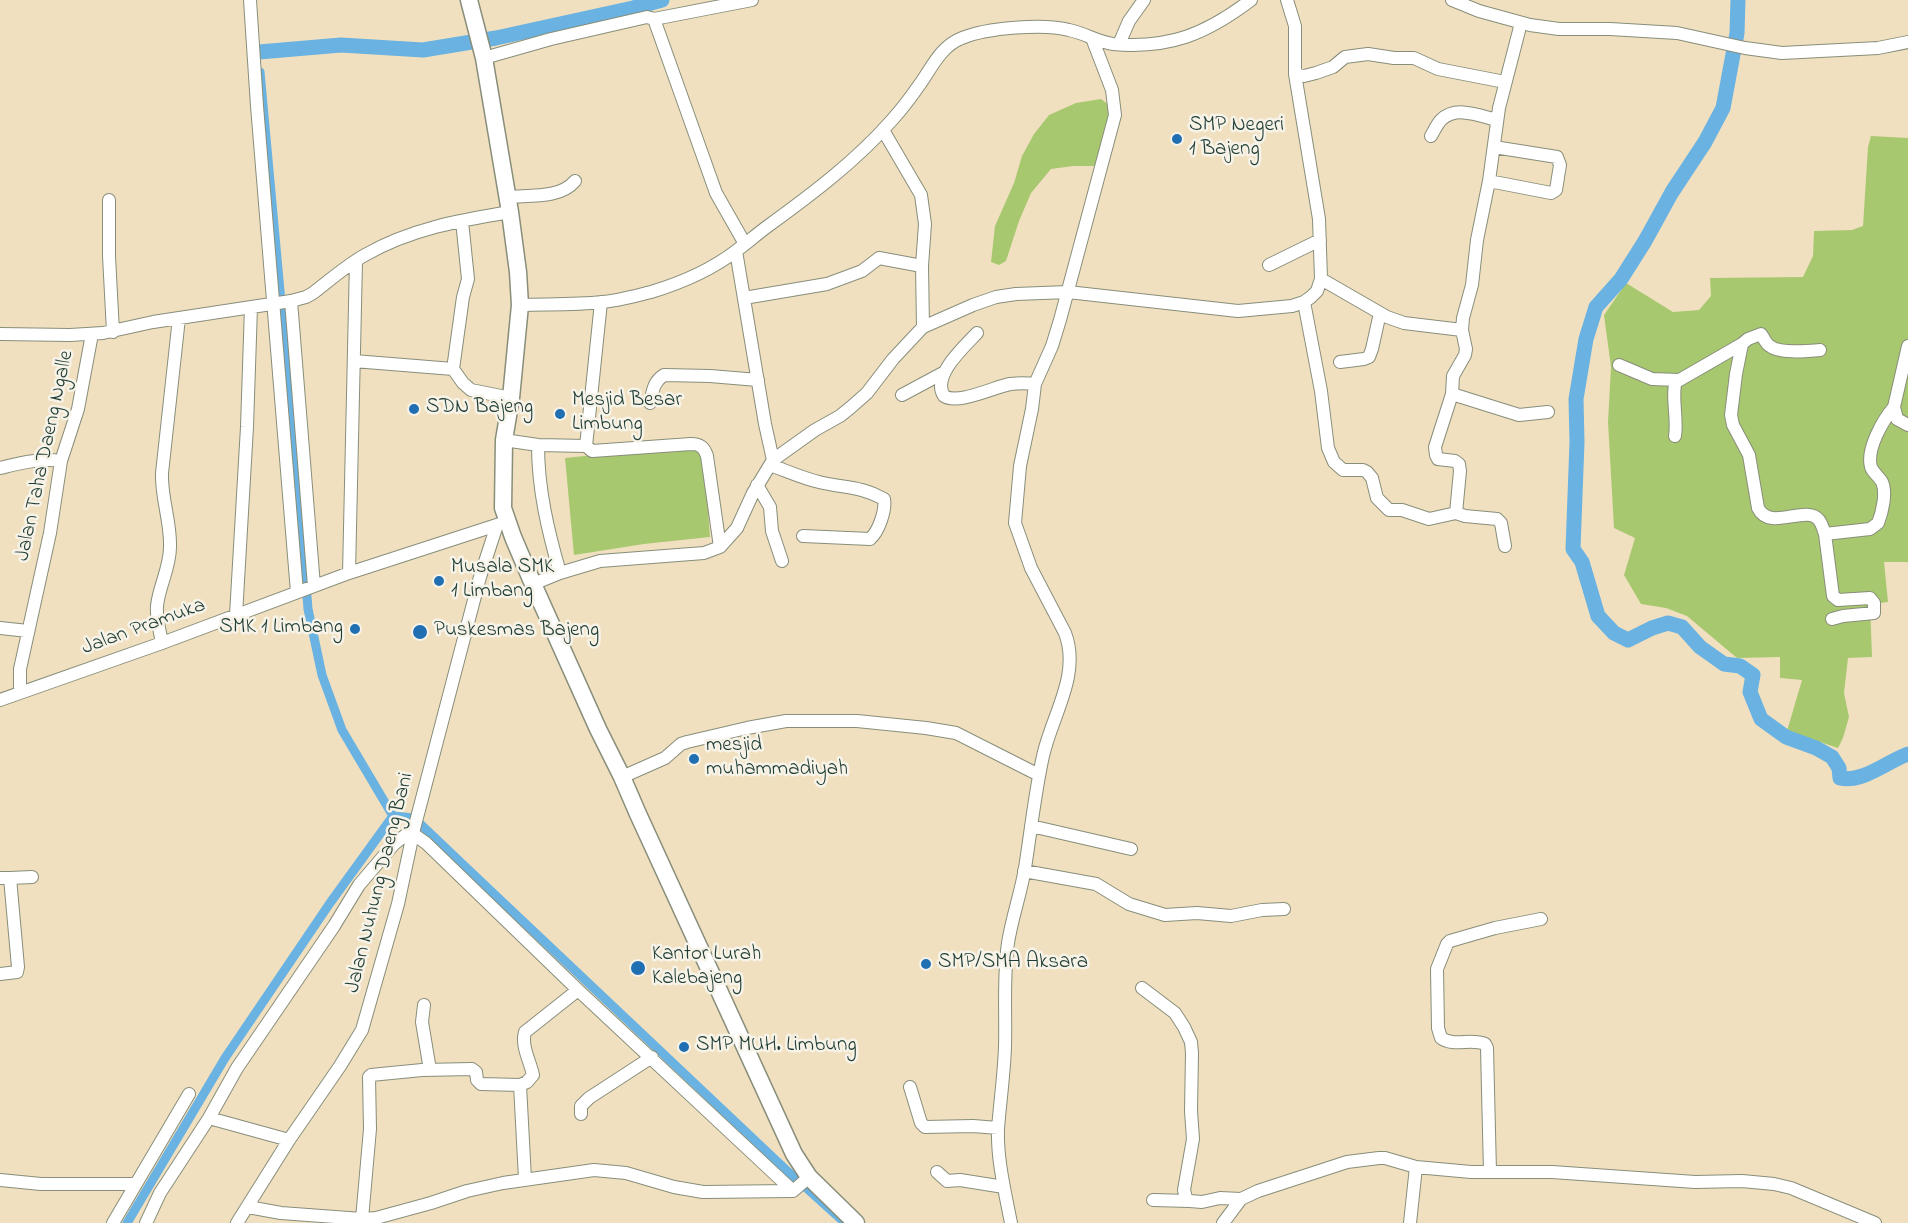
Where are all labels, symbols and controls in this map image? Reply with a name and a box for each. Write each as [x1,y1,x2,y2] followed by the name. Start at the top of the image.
[1189,114,1284,164] place label: SMP Negeri 1 Bajeng
[1170,132,1184,146] marker: SMP Negeri 1 Bajeng
[11,348,81,564] street label: Jalan Taha Daeng Ngalle
[572,389,682,439] place label: Mesjid Besar Limbung
[426,396,533,422] place label: SDN Bajeng
[407,402,421,416] marker: SDN Bajeng
[553,407,567,421] marker: Mesjid Besar Limbung
[451,556,554,606] place label: Musala SMK 1 Limbang
[432,574,446,588] marker: Musala SMK 1 Limbang
[79,594,209,662] street label: Jalan Pramuka
[219,616,343,642] place label: SMK 1 Limbang
[434,619,599,645] place label: Puskesmas Bajeng
[348,622,362,636] marker: SMK 1 Limbang
[411,623,429,641] marker: Puskesmas Bajeng
[706,734,848,784] place label: mesjid muhammadiyah
[687,752,701,766] marker: mesjid muhammadiyah
[341,770,421,996] street label: Jalan Nuhung Daeng Bani
[652,943,761,993] place label: Kantor Lurah Kalebajeng
[938,951,1088,977] place label: SMP/SMA Aksara
[919,957,933,971] marker: SMP/SMA Aksara
[629,959,647,977] marker: Kantor Lurah Kalebajeng
[696,1034,857,1060] place label: SMP MUH. Limbung
[677,1040,691,1054] marker: SMP MUH. Limbung

